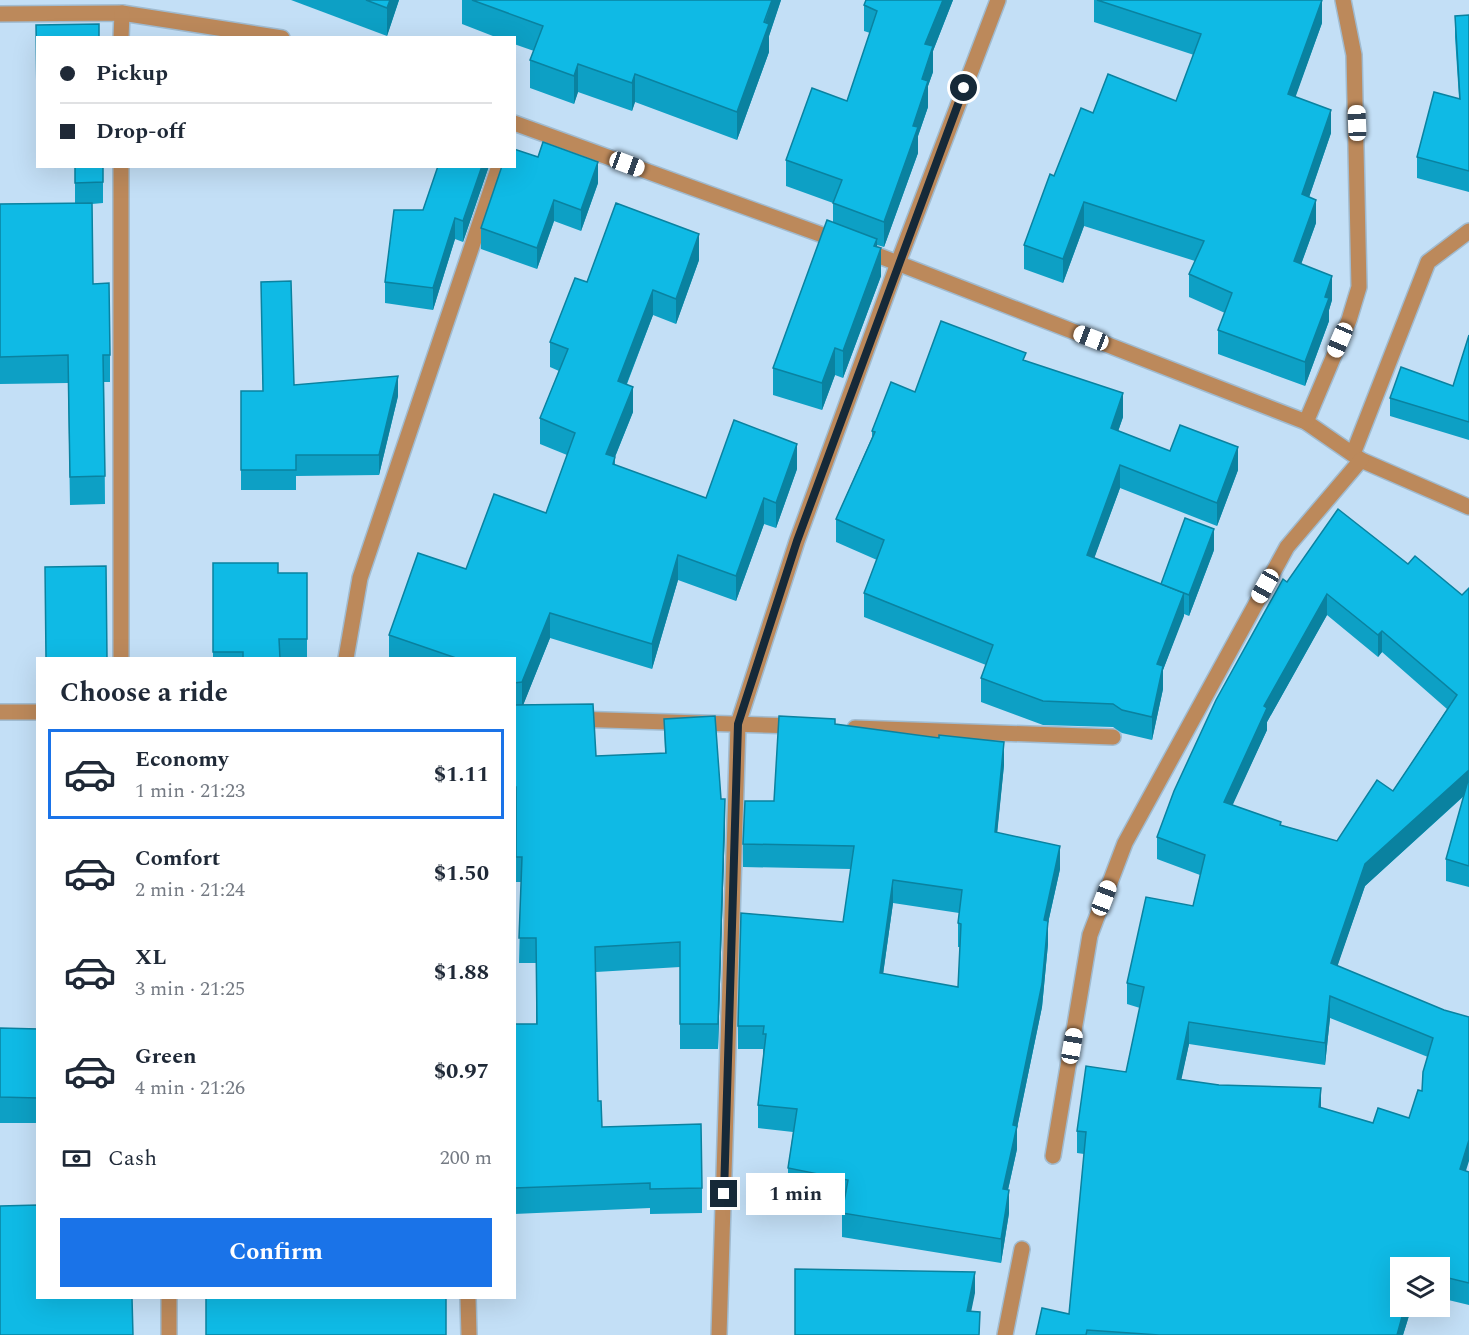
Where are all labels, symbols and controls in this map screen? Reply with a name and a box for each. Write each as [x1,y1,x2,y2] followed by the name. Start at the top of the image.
[96,57,168,90] text: Pickup
[950,74,977,101] route start
[1347,105,1367,141] car
[96,115,185,148] text: Drop-off
[607,149,647,179] car
[1325,320,1355,360] car
[1071,323,1111,353] car
[1248,566,1282,606] car
[60,672,228,714] text: Choose a ride
[135,743,228,776] text: Economy
[63,747,117,801] icon: car
[434,758,489,791] text: $1.11
[135,776,245,806] text: 1 min · 21:23
[135,842,220,875] text: Comfort
[63,846,117,900] icon: car
[434,857,489,890] text: $1.50
[135,875,245,905] text: 2 min · 21:24
[1089,878,1119,918] car
[135,941,166,974] text: XL
[63,945,117,999] icon: car
[434,956,489,989] text: $1.88
[135,974,245,1004] text: 3 min · 21:25
[1060,1027,1084,1065] car
[135,1040,197,1073] text: Green
[63,1044,117,1098] icon: car
[434,1055,489,1088] text: $0.97
[135,1073,245,1103] text: 4 min · 21:26
[60,1142,93,1175] icon: cash
[108,1142,157,1175] text: Cash
[440,1143,492,1173] text: 200 m
[745,1173,844,1215] callout: 1 min
[769,1179,822,1209] text: 1 min
[710,1180,737,1207] route end
[60,1218,492,1287] button: Confirm
[1390,1257,1450,1317] map controls
[1390,1257,1450,1317] button: layers

